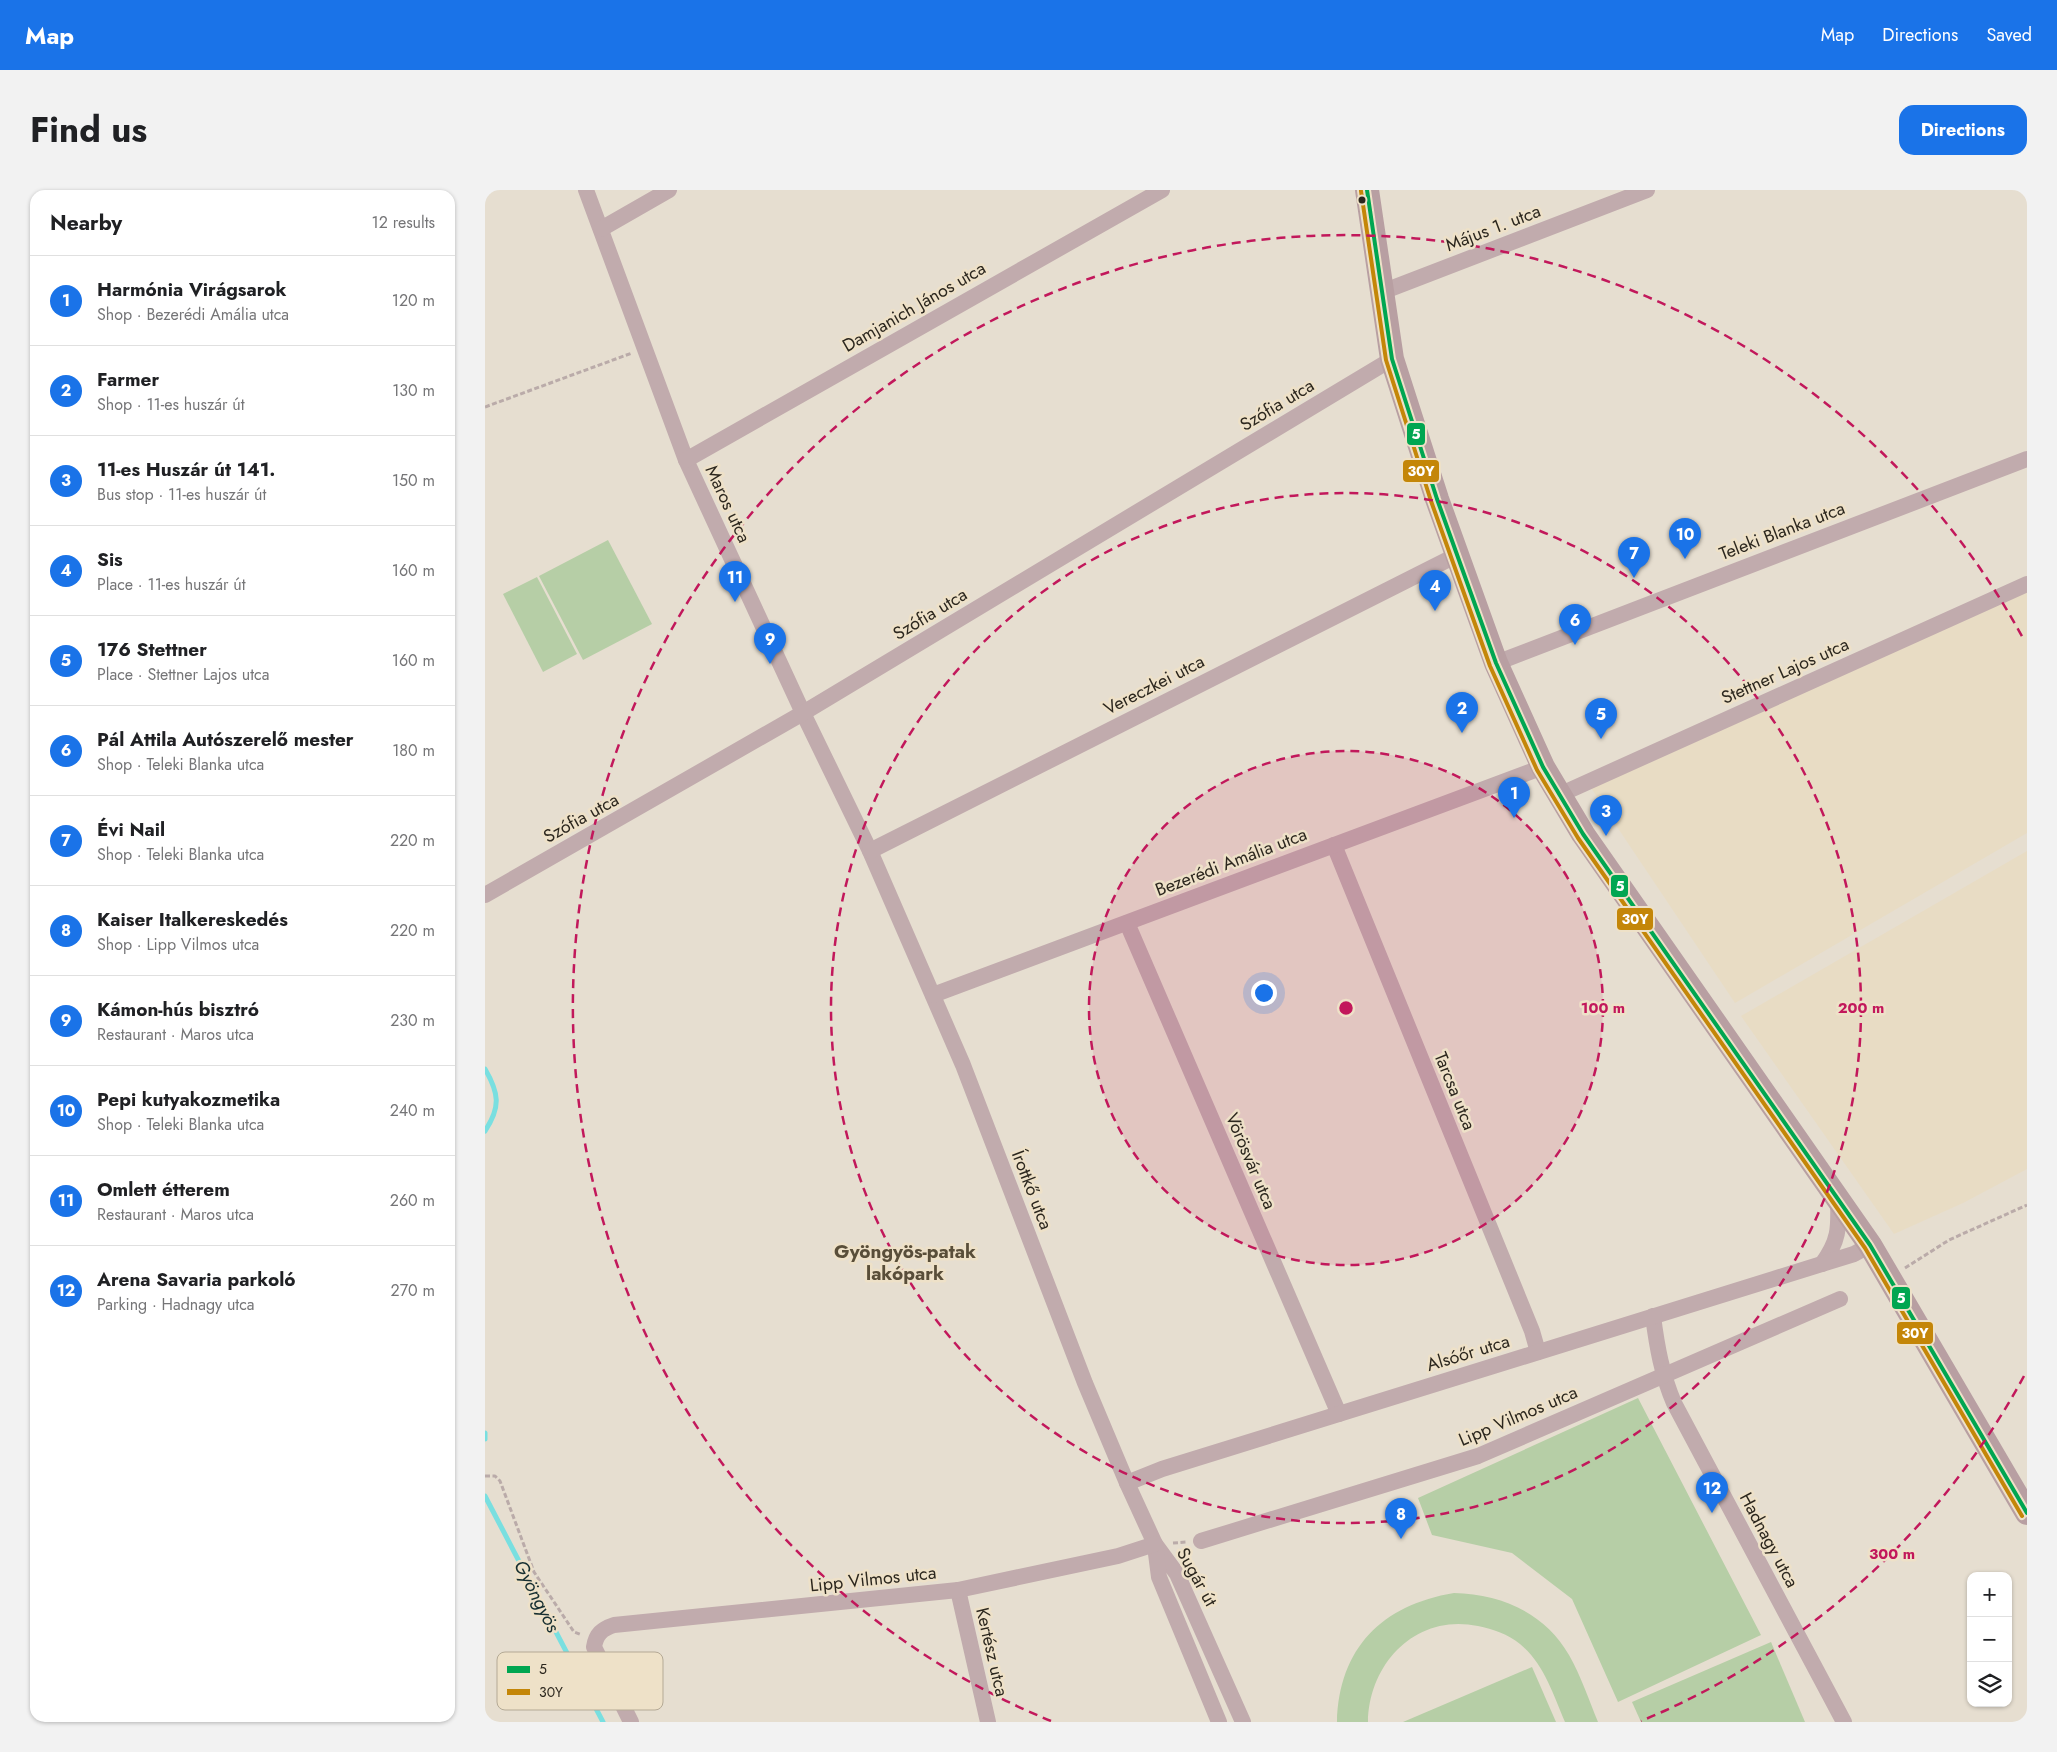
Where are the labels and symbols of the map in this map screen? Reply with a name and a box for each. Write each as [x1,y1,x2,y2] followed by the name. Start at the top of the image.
[1357,195,1367,205] unlabelled marker
[1442,198,1544,258] street label: Május 1. utca
[837,255,991,359] street label: Damjanich János utca
[1235,373,1319,437] street label: Szófia utca
[1406,422,1426,446] line badge: 5
[1411,424,1421,444] text: 5
[1402,459,1440,483] line badge: 30Y
[699,461,757,547] street label: Maros utca
[1407,461,1435,481] text: 30Y
[1715,495,1849,567] street label: Teleki Blanka utca
[1669,518,1701,559] pin: 10
[1618,537,1650,578] pin: 7
[719,561,751,602] pin: 11
[1419,570,1451,611] pin: 4
[888,582,972,646] street label: Szófia utca
[1559,604,1591,645] pin: 6
[754,623,786,664] pin: 9
[1717,631,1853,711] street label: Stettner Lajos utca
[1099,648,1209,722] street label: Vereczkei utca
[1446,692,1478,733] pin: 2
[1585,698,1617,739] pin: 5
[1498,777,1530,818] pin: 1
[539,787,623,849] street label: Szófia utca
[1590,795,1622,836] pin: 3
[1151,821,1311,903] street label: Bezerédi Amália utca
[1610,874,1629,898] line badge: 5
[1615,876,1625,896] text: 5
[1616,907,1654,931] line badge: 30Y
[1621,909,1649,929] text: 30Y
[1251,980,1277,1006] your location
[1581,997,1625,1019] text: 100 m
[1838,997,1884,1019] text: 200 m
[1337,999,1355,1017] centre of rings
[1428,1048,1482,1134] street label: Tarcsa utca
[1219,1109,1283,1213] street label: Vörösvár utca
[1005,1147,1059,1233] street label: Írottkő utca
[834,1238,976,1287] district label: Gyöngyös-patak lakópark
[1891,1286,1911,1310] line badge: 5
[1896,1288,1906,1308] text: 5
[1896,1321,1934,1345] line badge: 30Y
[1901,1323,1929,1343] text: 30Y
[1423,1328,1513,1378] street label: Alsóőr utca
[1454,1379,1582,1453] street label: Lipp Vilmos utca
[1696,1472,1728,1513] pin: 12
[1733,1488,1805,1592] street label: Hadnagy utca
[1385,1498,1417,1539] pin: 8
[1170,1543,1224,1612] street label: Sugár út
[1869,1543,1915,1565] text: 300 m
[507,1555,567,1637] water label: Gyöngyös
[809,1559,937,1599] street label: Lipp Vilmos utca
[969,1605,1015,1699] street label: Kertész utca
[497,1652,663,1710] legend
[539,1659,547,1679] text: 5
[539,1682,563,1702] text: 30Y

